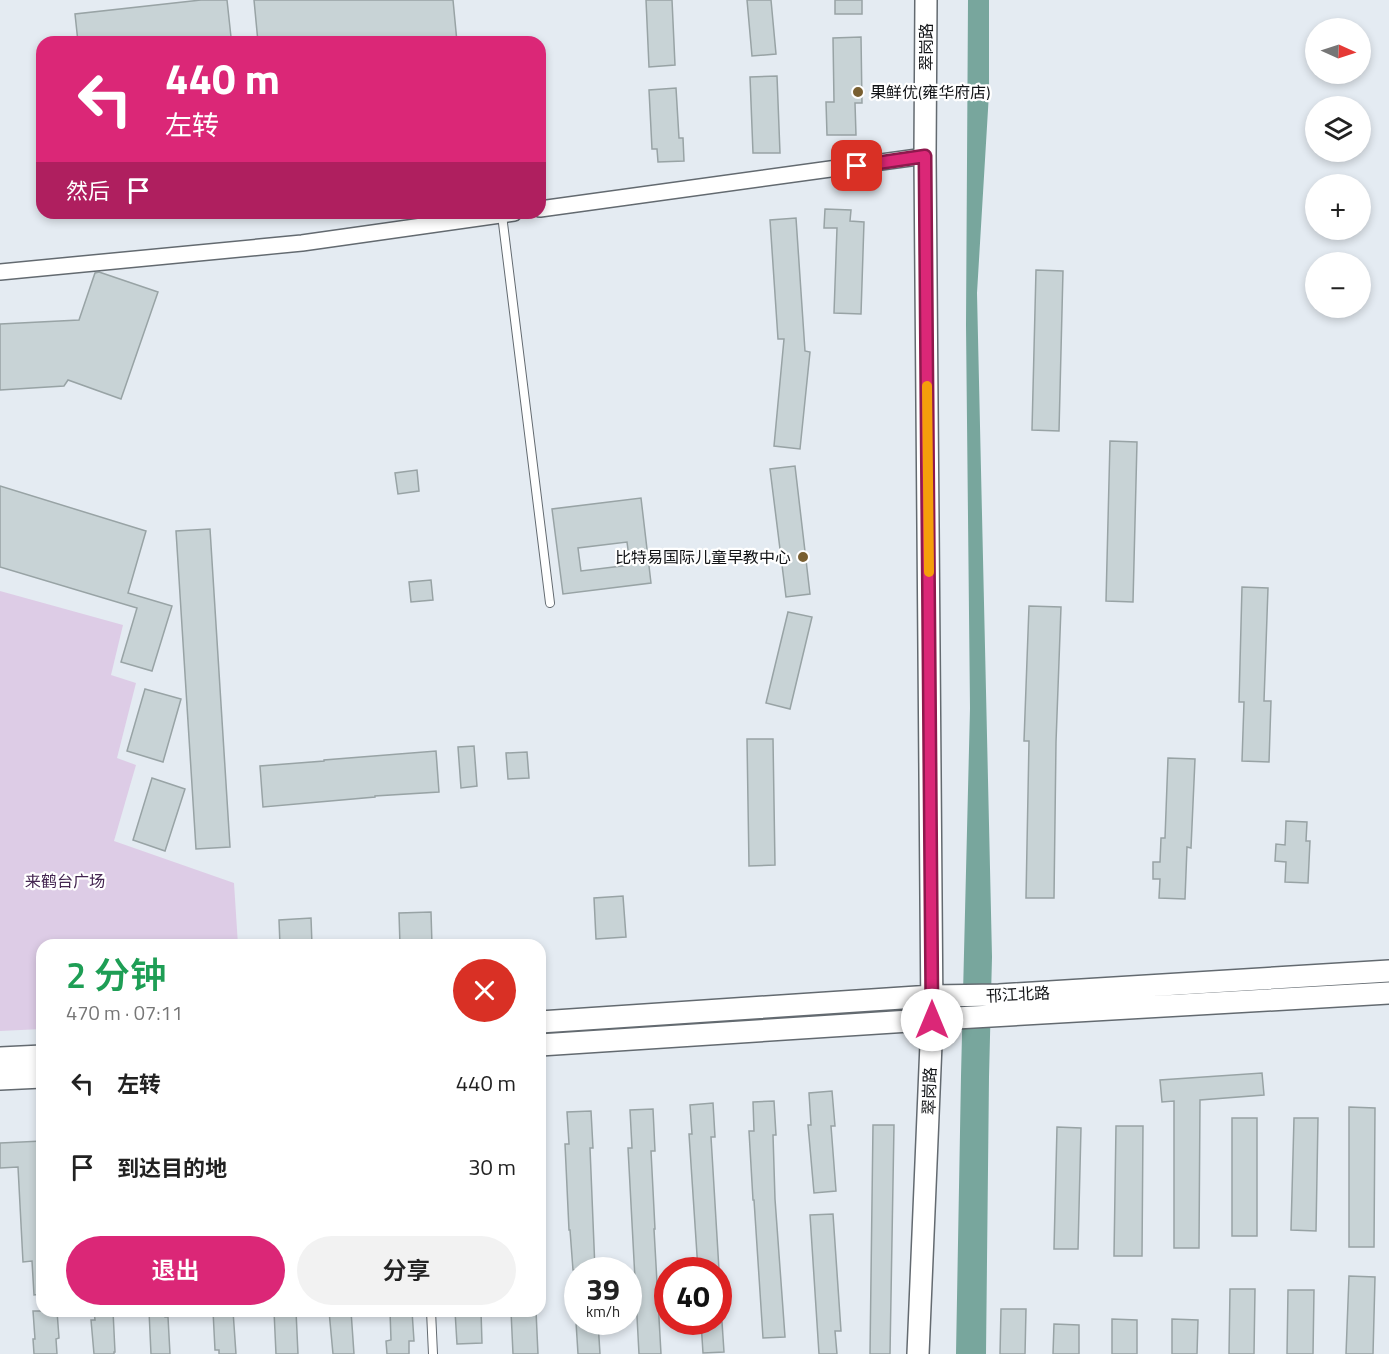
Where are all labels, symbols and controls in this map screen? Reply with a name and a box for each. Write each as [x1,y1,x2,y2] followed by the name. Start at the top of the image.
[1305,18,1371,84] north arrow
[1305,18,1371,318] map controls
[914,23,938,71] street label: 翠岗路
[165,46,280,110] text: 440 m
[66,60,144,138] icon: left
[870,80,990,104] place label: 果鲜优(雍华府店)
[851,85,865,99] marker: 果鲜优(雍华府店)
[1305,96,1371,162] button: layers
[165,104,219,145] text: 左转
[831,140,882,191] pin
[840,149,873,182] icon: arrive
[66,174,110,208] text: 然后
[122,174,155,207] icon: arrive
[1305,174,1371,240] button: +
[1305,252,1371,318] button: −
[615,545,791,569] place label: 比特易国际儿童早教中心
[796,550,810,564] marker: 比特易国际儿童早教中心
[25,869,105,893] park label: 来鹤台广场
[66,947,166,1002] text: 2 分钟
[453,959,516,1022] button: close
[985,980,1051,1008] street label: 邗江北路
[900,988,964,1052] position arrow
[66,997,183,1028] text: 470 m · 07:11
[456,1066,516,1100] text: 440 m
[66,1067,99,1100] icon: left
[117,1067,161,1101] text: 左转
[916,1067,942,1115] street label: 翠岗路
[468,1150,516,1184] text: 30 m
[66,1151,99,1184] icon: arrive
[117,1151,227,1185] text: 到达目的地
[66,1236,285,1305] button: 退出
[297,1236,516,1305] button: 分享
[654,1257,732,1335] speed limit sign: 40
[586,1266,620,1312] text: 39
[586,1300,620,1323] text: km/h

